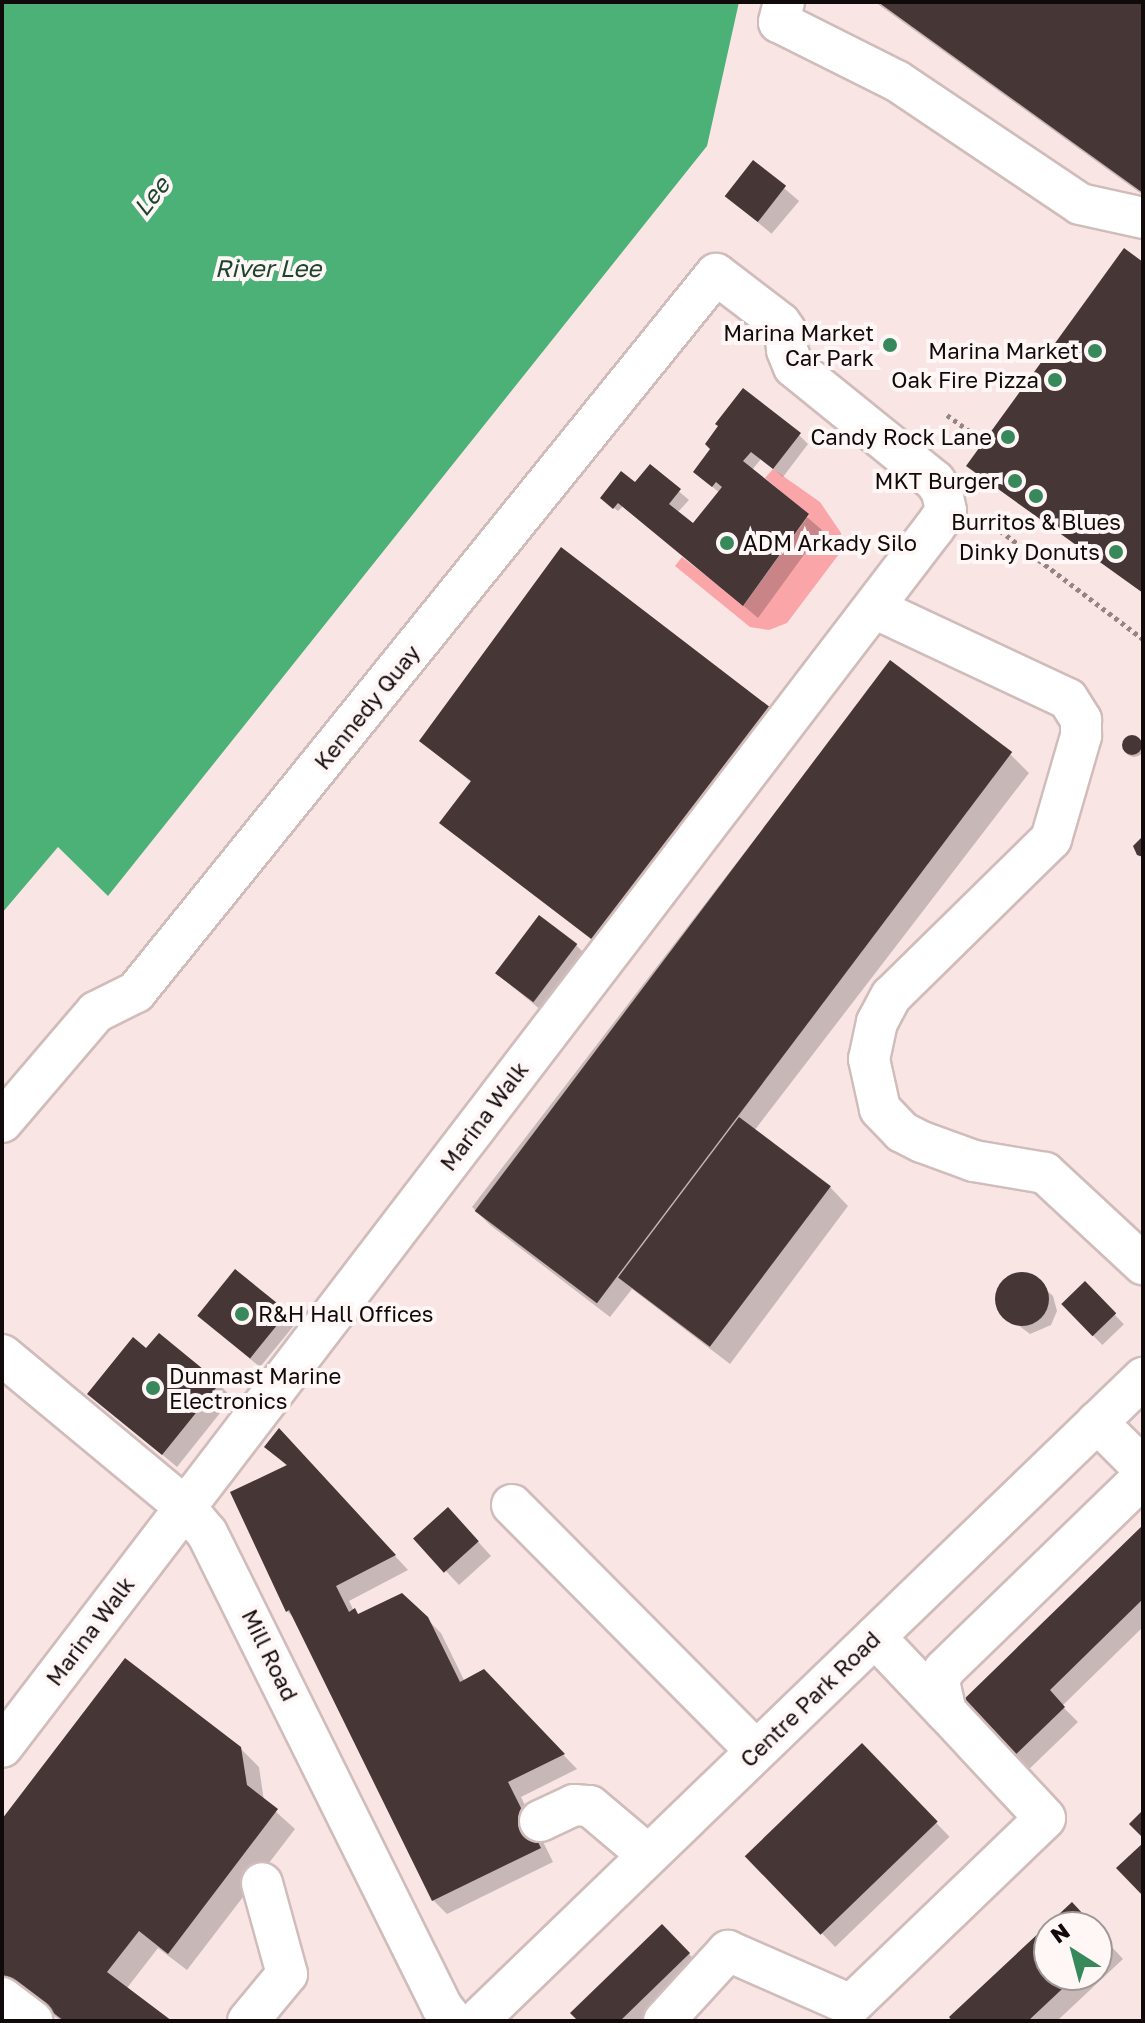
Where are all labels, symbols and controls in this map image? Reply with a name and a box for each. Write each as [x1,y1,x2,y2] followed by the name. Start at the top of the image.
[127,171,175,221] water label: Lee
[215,254,321,282] water label: River Lee
[723,319,874,370] place label: Marina Market Car Park
[881,336,899,354] marker: Marina Market Car Park
[928,338,1079,364] place label: Marina Market
[1086,342,1104,360] marker: Marina Market
[891,367,1039,393] place label: Oak Fire Pizza
[1046,371,1064,389] marker: Oak Fire Pizza
[810,424,992,450] place label: Candy Rock Lane
[999,428,1017,446] marker: Candy Rock Lane
[874,468,999,494] place label: MKT Burger
[1006,472,1024,490] marker: MKT Burger
[1027,487,1045,505] marker: Burritos & Blues
[951,509,1121,535] place label: Burritos & Blues
[743,530,917,556] place label: ADM Arkady Silo
[718,534,736,552] marker: ADM Arkady Silo
[959,539,1100,565] place label: Dinky Donuts
[1107,543,1125,561] marker: Dinky Donuts
[309,639,425,775] street label: Kennedy Quay
[435,1056,533,1176] street label: Marina Walk
[258,1301,434,1327] place label: R&H Hall Offices
[233,1305,251,1323] marker: R&H Hall Offices
[169,1362,341,1414] place label: Dunmast Marine Electronics
[144,1379,162,1397] marker: Dunmast Marine Electronics
[41,1571,139,1691] street label: Marina Walk
[237,1605,303,1705] street label: Mill Road
[735,1626,885,1772] street label: Centre Park Road
[1033,1911,1113,1991] north arrow
[1045,1917,1074,1949] text: N

